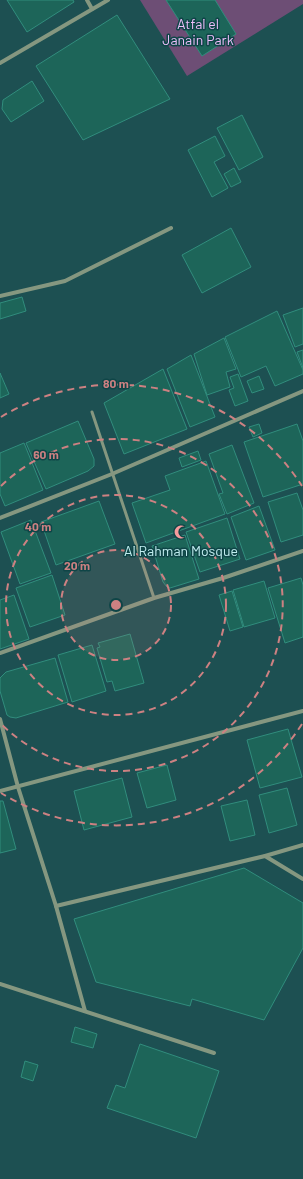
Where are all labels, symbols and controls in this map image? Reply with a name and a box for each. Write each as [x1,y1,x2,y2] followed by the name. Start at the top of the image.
[162,15,234,48] park label: Atfal el Janain Park
[103,376,129,390] text: 80 m
[33,447,59,461] text: 60 m
[25,519,51,533] text: 40 m
[173,524,189,540] mosque icon: Al Rahman Mosque
[124,542,238,559] place label: Al Rahman Mosque
[64,558,90,572] text: 20 m
[109,598,123,612] centre of rings

